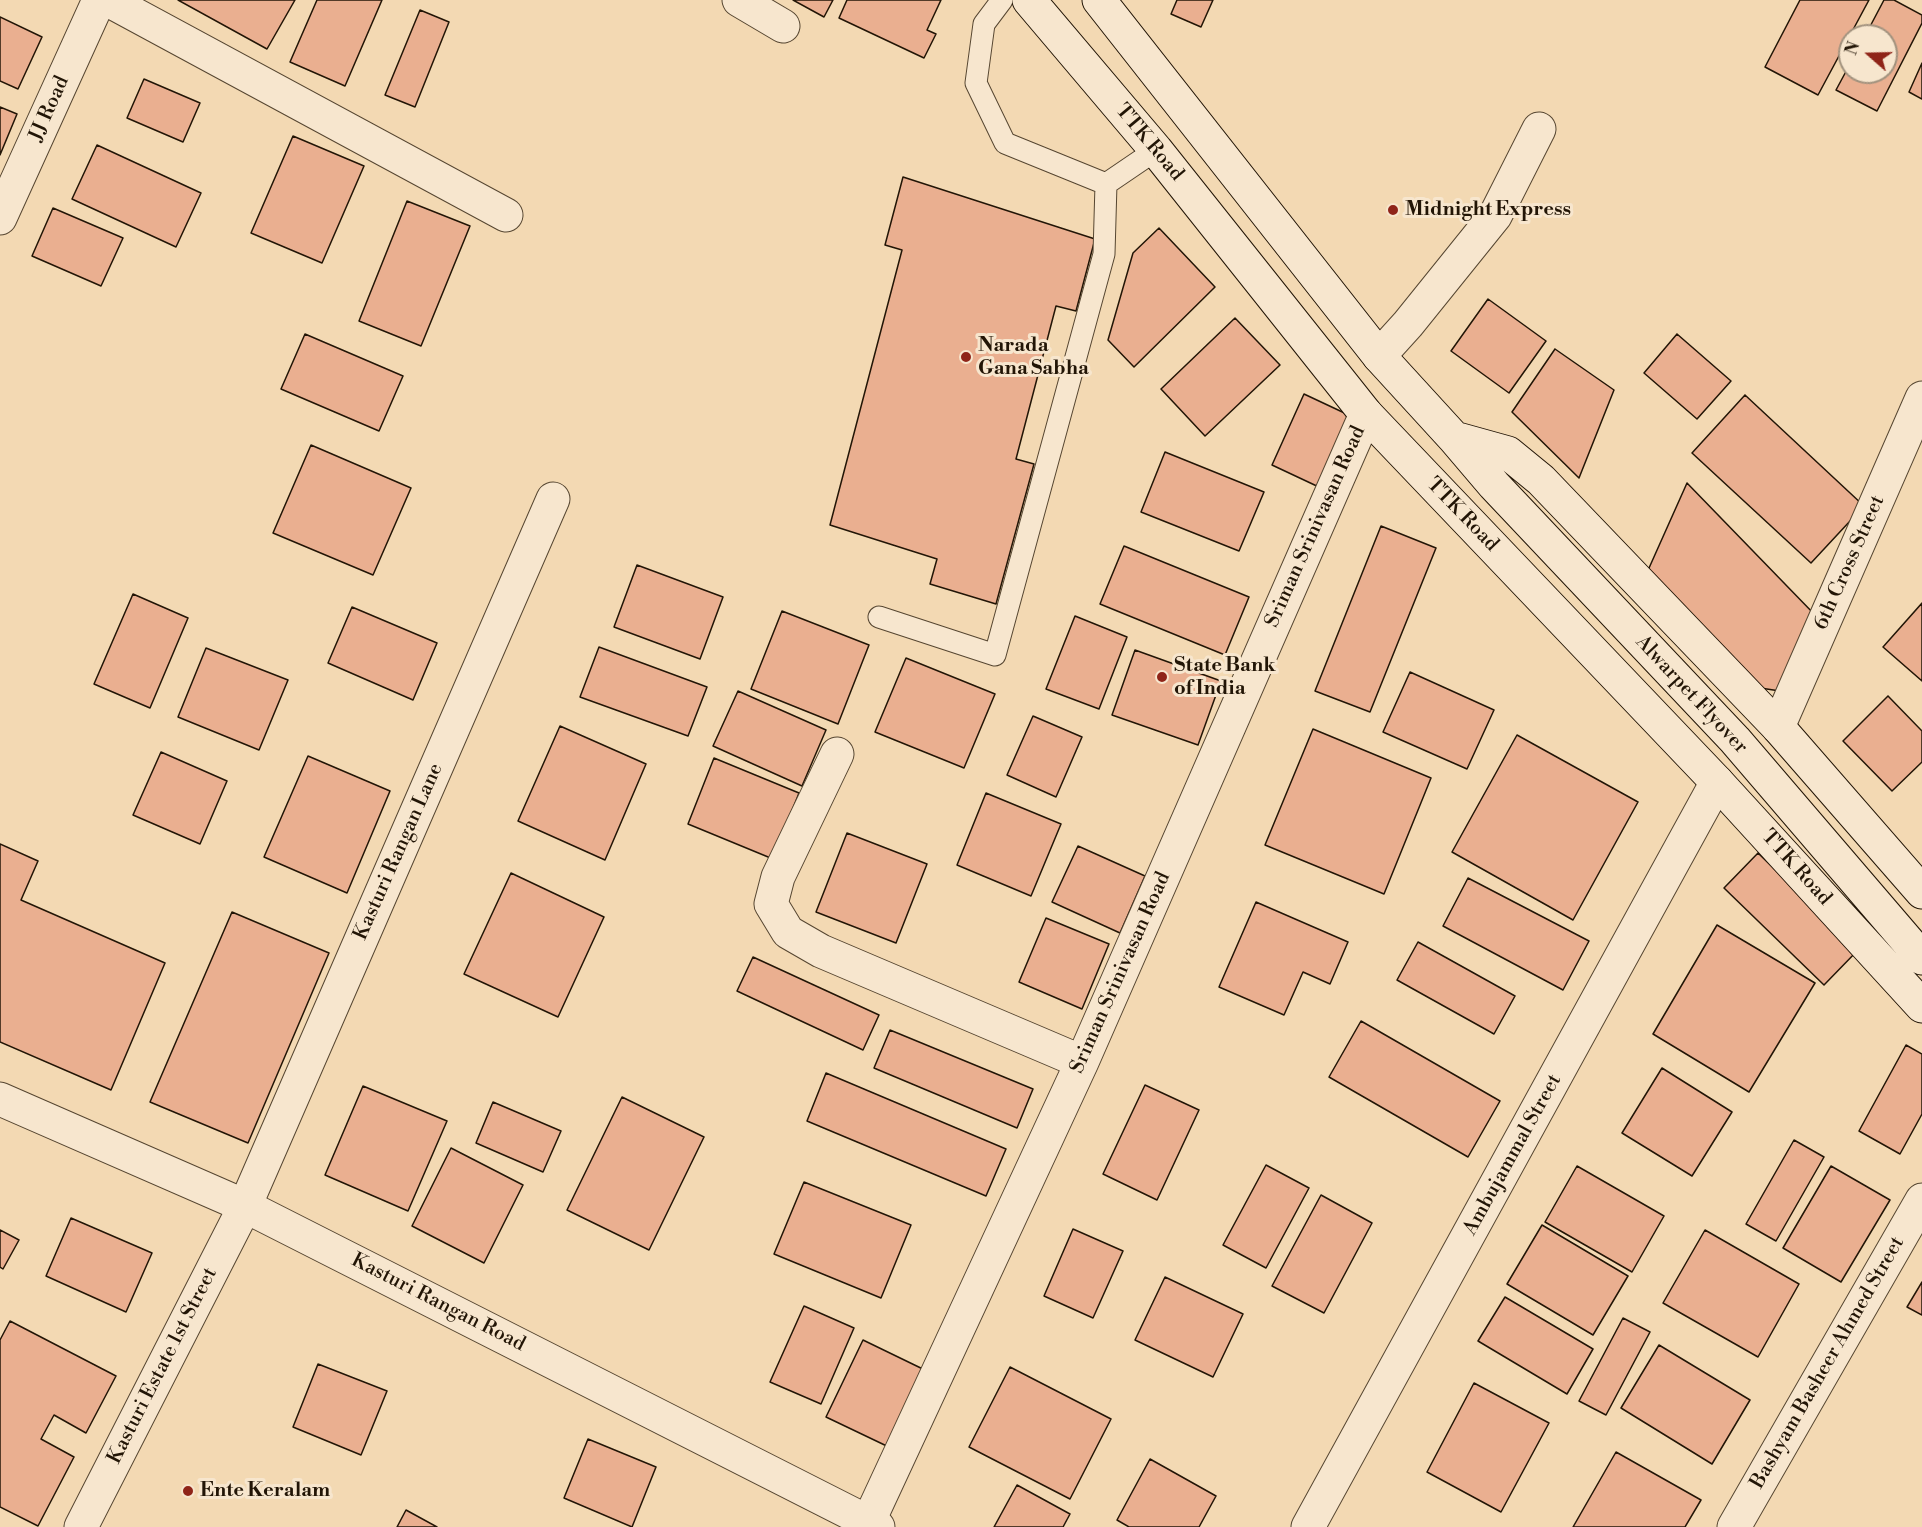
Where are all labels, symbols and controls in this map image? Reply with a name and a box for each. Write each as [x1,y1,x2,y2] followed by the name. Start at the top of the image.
[1838,24,1898,84] north arrow
[1841,39,1865,58] text: N
[25,73,75,145] street label: JJ Road
[1110,100,1188,186] street label: TTK Road
[1405,198,1571,222] place label: Midnight Express
[1386,203,1400,217] marker: Midnight Express
[978,334,1089,381] place label: Narada Gana Sabha
[959,350,973,364] marker: Narada Gana Sabha
[1261,423,1371,631] street label: Sriman Srinivasan Road
[1421,473,1503,557] street label: TTK Road
[1810,492,1890,634] street label: 6th Cross Street
[1630,631,1752,759] street label: Alwarpet Flyover
[1174,654,1276,701] place label: State Bank of India
[1155,670,1169,684] marker: State Bank of India
[349,760,449,944] street label: Kasturi Rangan Lane
[1756,825,1836,911] street label: TTK Road
[1066,869,1176,1077] street label: Sriman Srinivasan Road
[1459,1070,1567,1240] street label: Ambujammal Street
[1746,1233,1910,1493] street label: Bashyam Basheer Ahmed Street
[347,1249,529,1357] street label: Kasturi Rangan Road
[103,1264,223,1468] street label: Kasturi Estate 1st Street
[200,1479,330,1503] place label: Ente Keralam
[181,1484,195,1498] marker: Ente Keralam

